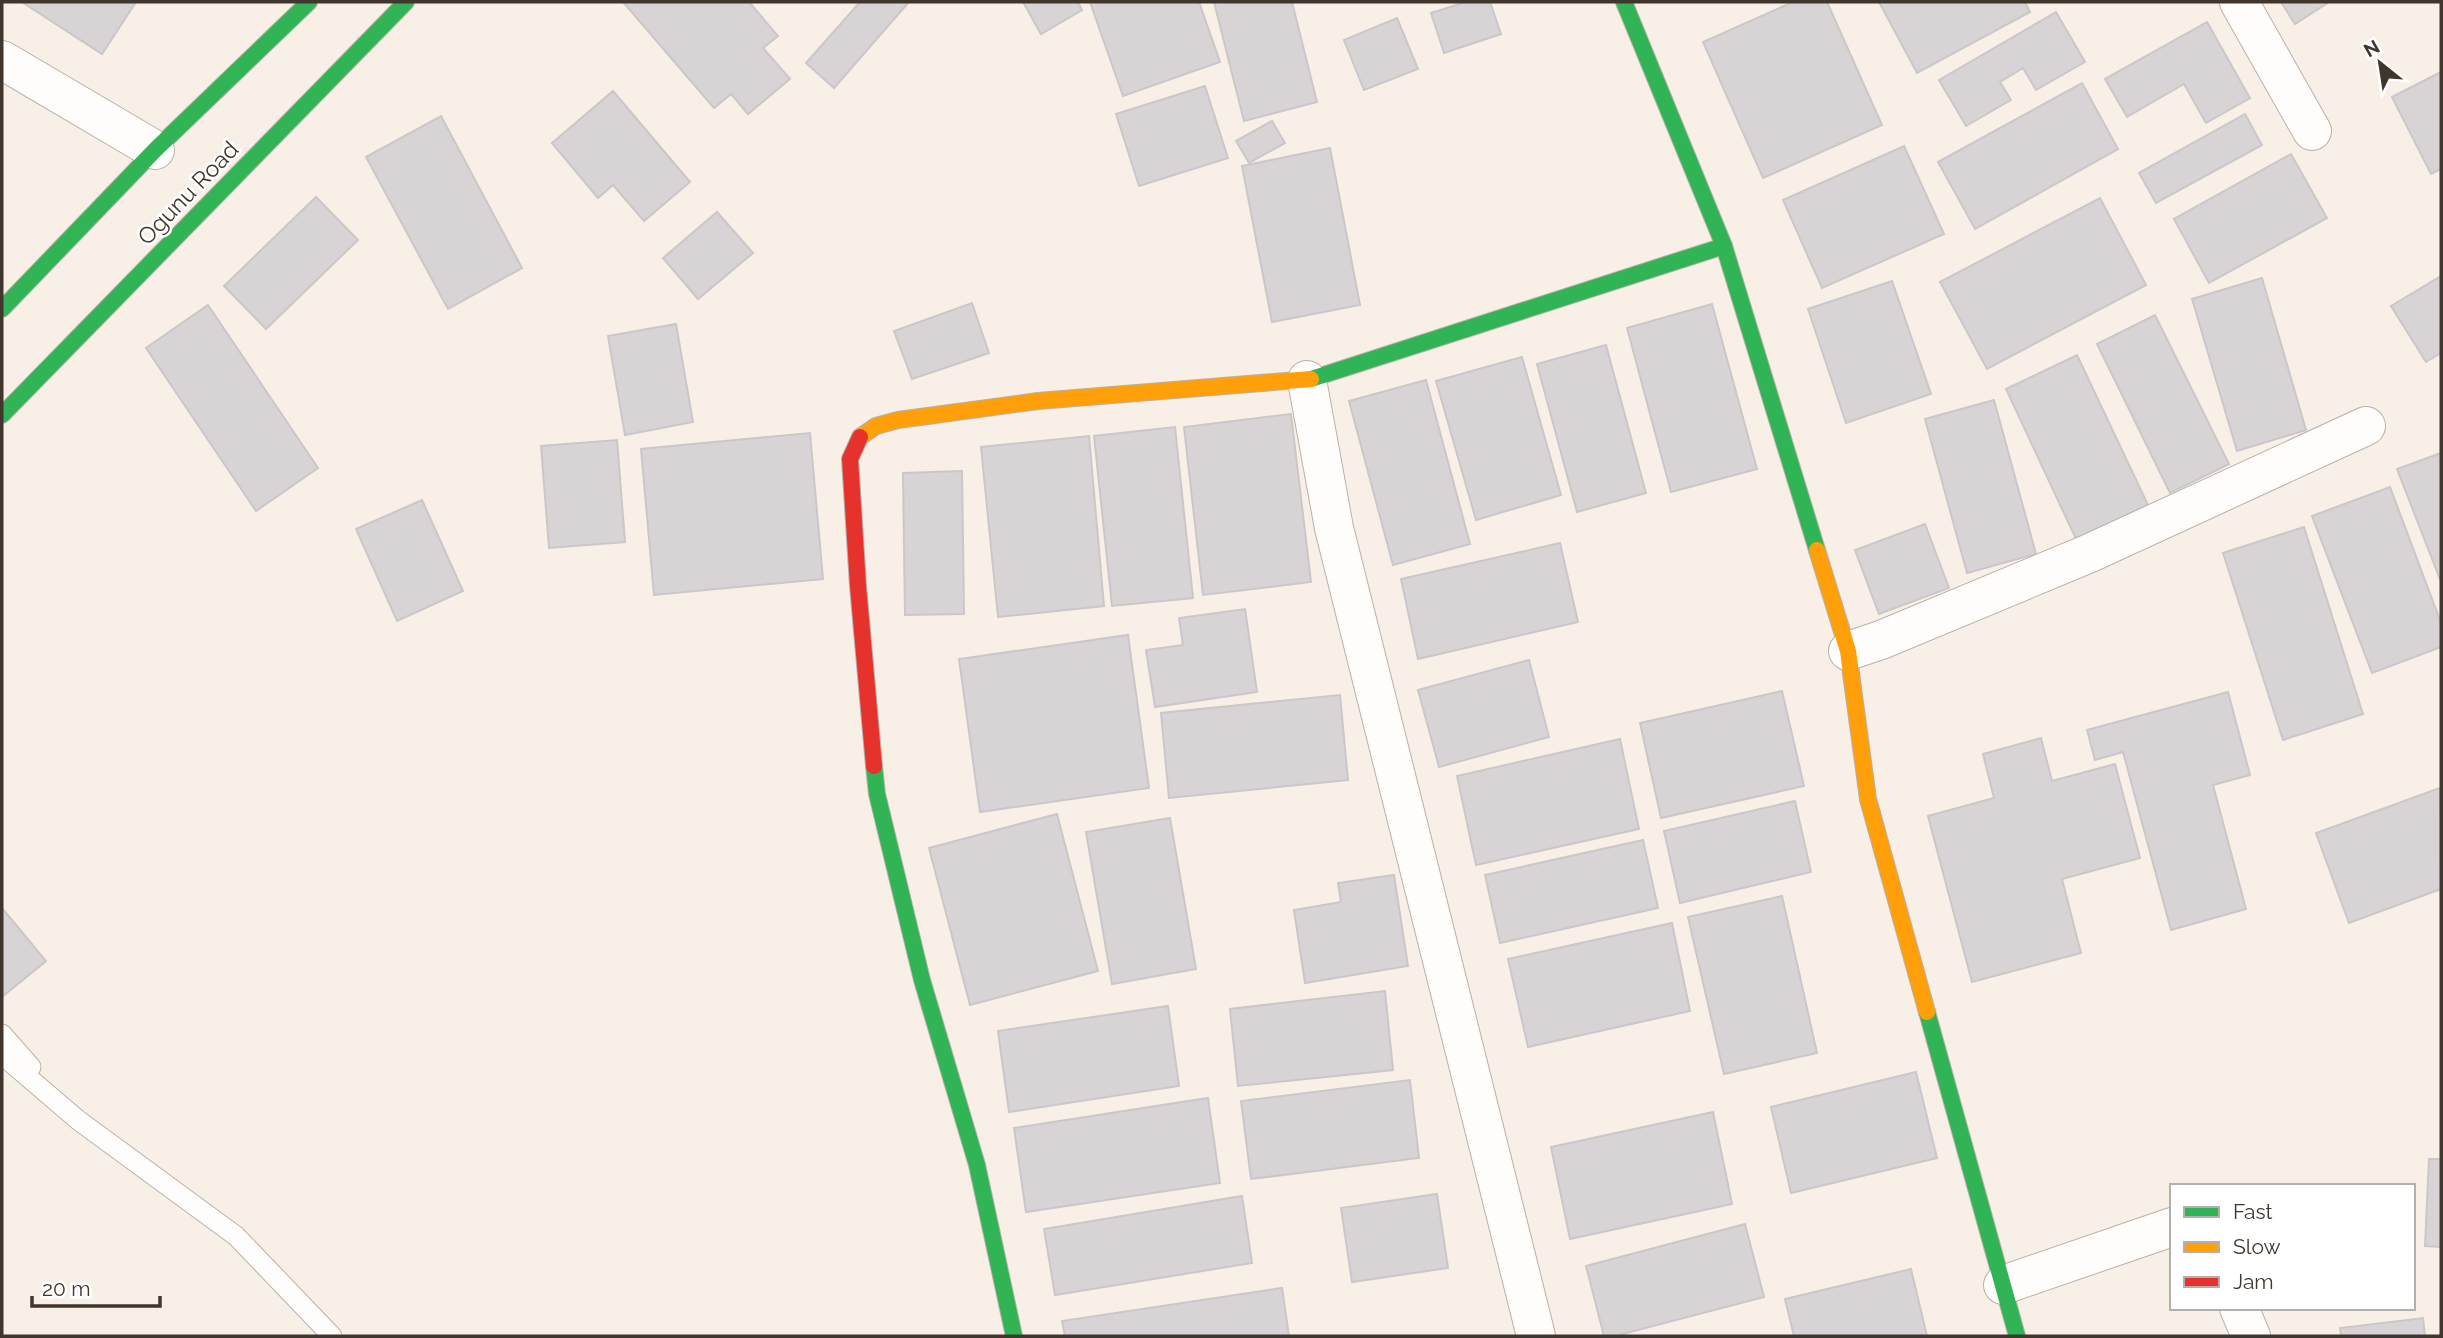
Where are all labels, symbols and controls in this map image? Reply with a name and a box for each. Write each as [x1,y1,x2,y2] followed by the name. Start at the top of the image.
[2345,28,2415,98] north arrow
[2360,35,2383,61] text: N
[132,135,244,250] street label: Ogunu Road
[2170,1184,2415,1310] legend
[2233,1199,2273,1224] text: Fast
[2233,1234,2281,1259] text: Slow
[32,1264,159,1308] scale bar
[2233,1269,2274,1294] text: Jam
[42,1276,90,1301] text: 20 m

